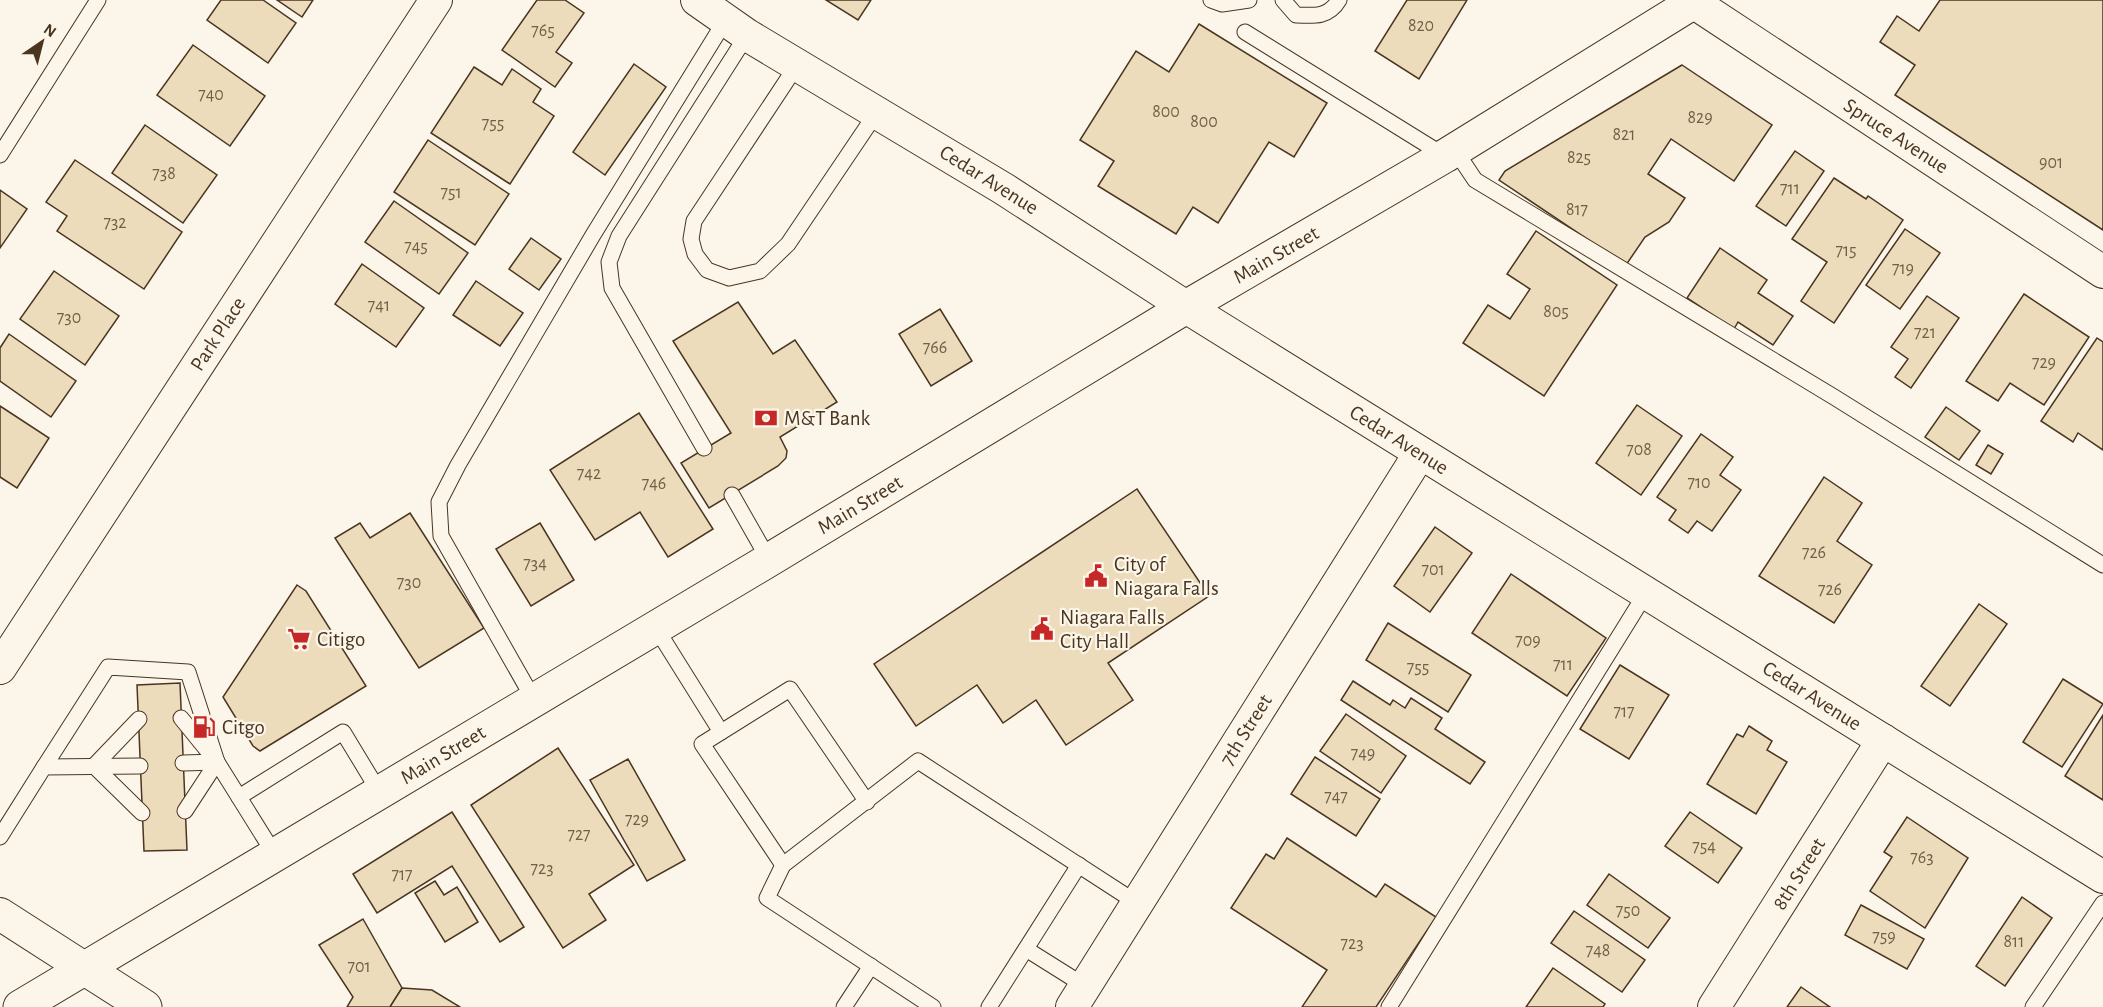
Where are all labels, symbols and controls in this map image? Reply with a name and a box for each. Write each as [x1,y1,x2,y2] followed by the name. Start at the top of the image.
[12,12,72,72] north arrow
[1408,17,1434,35] house number: 820
[41,21,59,40] text: N
[531,22,555,40] house number: 765
[198,86,224,104] house number: 740
[1840,94,1952,178] street label: Spruce Avenue
[1152,103,1180,121] house number: 800
[1687,109,1713,127] house number: 829
[1190,113,1218,131] house number: 800
[482,115,504,133] house number: 755
[1613,126,1635,144] house number: 821
[936,141,1042,219] street label: Cedar Avenue
[1567,149,1591,167] house number: 825
[2039,154,2063,172] house number: 901
[152,165,176,183] house number: 738
[1780,180,1800,198] house number: 711
[440,184,462,202] house number: 751
[1566,201,1588,219] house number: 817
[103,214,127,232] house number: 732
[1230,222,1323,288] street label: Main Street
[404,238,428,256] house number: 745
[1835,242,1857,260] house number: 715
[1892,260,1914,278] house number: 719
[187,293,249,375] street label: Park Place
[368,297,390,315] house number: 741
[1543,303,1569,321] house number: 805
[57,309,81,327] house number: 730
[1914,324,1936,342] house number: 721
[923,339,947,357] house number: 766
[2032,354,2056,372] house number: 729
[1346,401,1452,479] street label: Cedar Avenue
[753,405,779,431] bank icon: M&T Bank
[784,408,871,429] place label: M&T Bank
[1626,441,1652,459] house number: 708
[577,465,601,483] house number: 742
[814,471,906,538] street label: Main Street
[1687,474,1711,492] house number: 710
[642,475,666,493] house number: 746
[1802,544,1826,562] house number: 726
[1114,554,1219,599] place label: City of Niagara Falls
[523,555,547,573] house number: 734
[1421,561,1445,579] house number: 701
[1083,563,1109,589] public building icon: City of Niagara Falls
[397,574,421,592] house number: 730
[1818,581,1842,599] house number: 726
[1060,607,1165,652] place label: Niagara Falls City Hall
[1029,616,1055,642] public building icon: Niagara Falls City Hall
[286,626,312,652] supermarket icon: Citigo
[317,629,365,650] place label: Citigo
[1515,632,1541,650] house number: 709
[1553,656,1573,674] house number: 711
[1759,657,1865,735] street label: Cedar Avenue
[1407,659,1429,677] house number: 755
[1216,691,1276,769] street label: 7th Street
[1613,703,1635,721] house number: 717
[191,714,217,740] fuel station icon: Citgo
[222,717,265,738] place label: Citgo
[397,721,489,788] street label: Main Street
[1351,745,1375,763] house number: 749
[1324,788,1348,806] house number: 747
[625,811,649,829] house number: 729
[567,826,591,844] house number: 727
[1769,834,1829,914] street label: 8th Street
[1692,838,1716,856] house number: 754
[1910,849,1934,867] house number: 763
[530,860,554,878] house number: 723
[391,866,413,884] house number: 717
[1616,902,1640,920] house number: 750
[1872,928,1896,946] house number: 759
[2004,933,2024,951] house number: 811
[1340,935,1364,953] house number: 723
[1586,942,1610,960] house number: 748
[347,958,371,976] house number: 701

